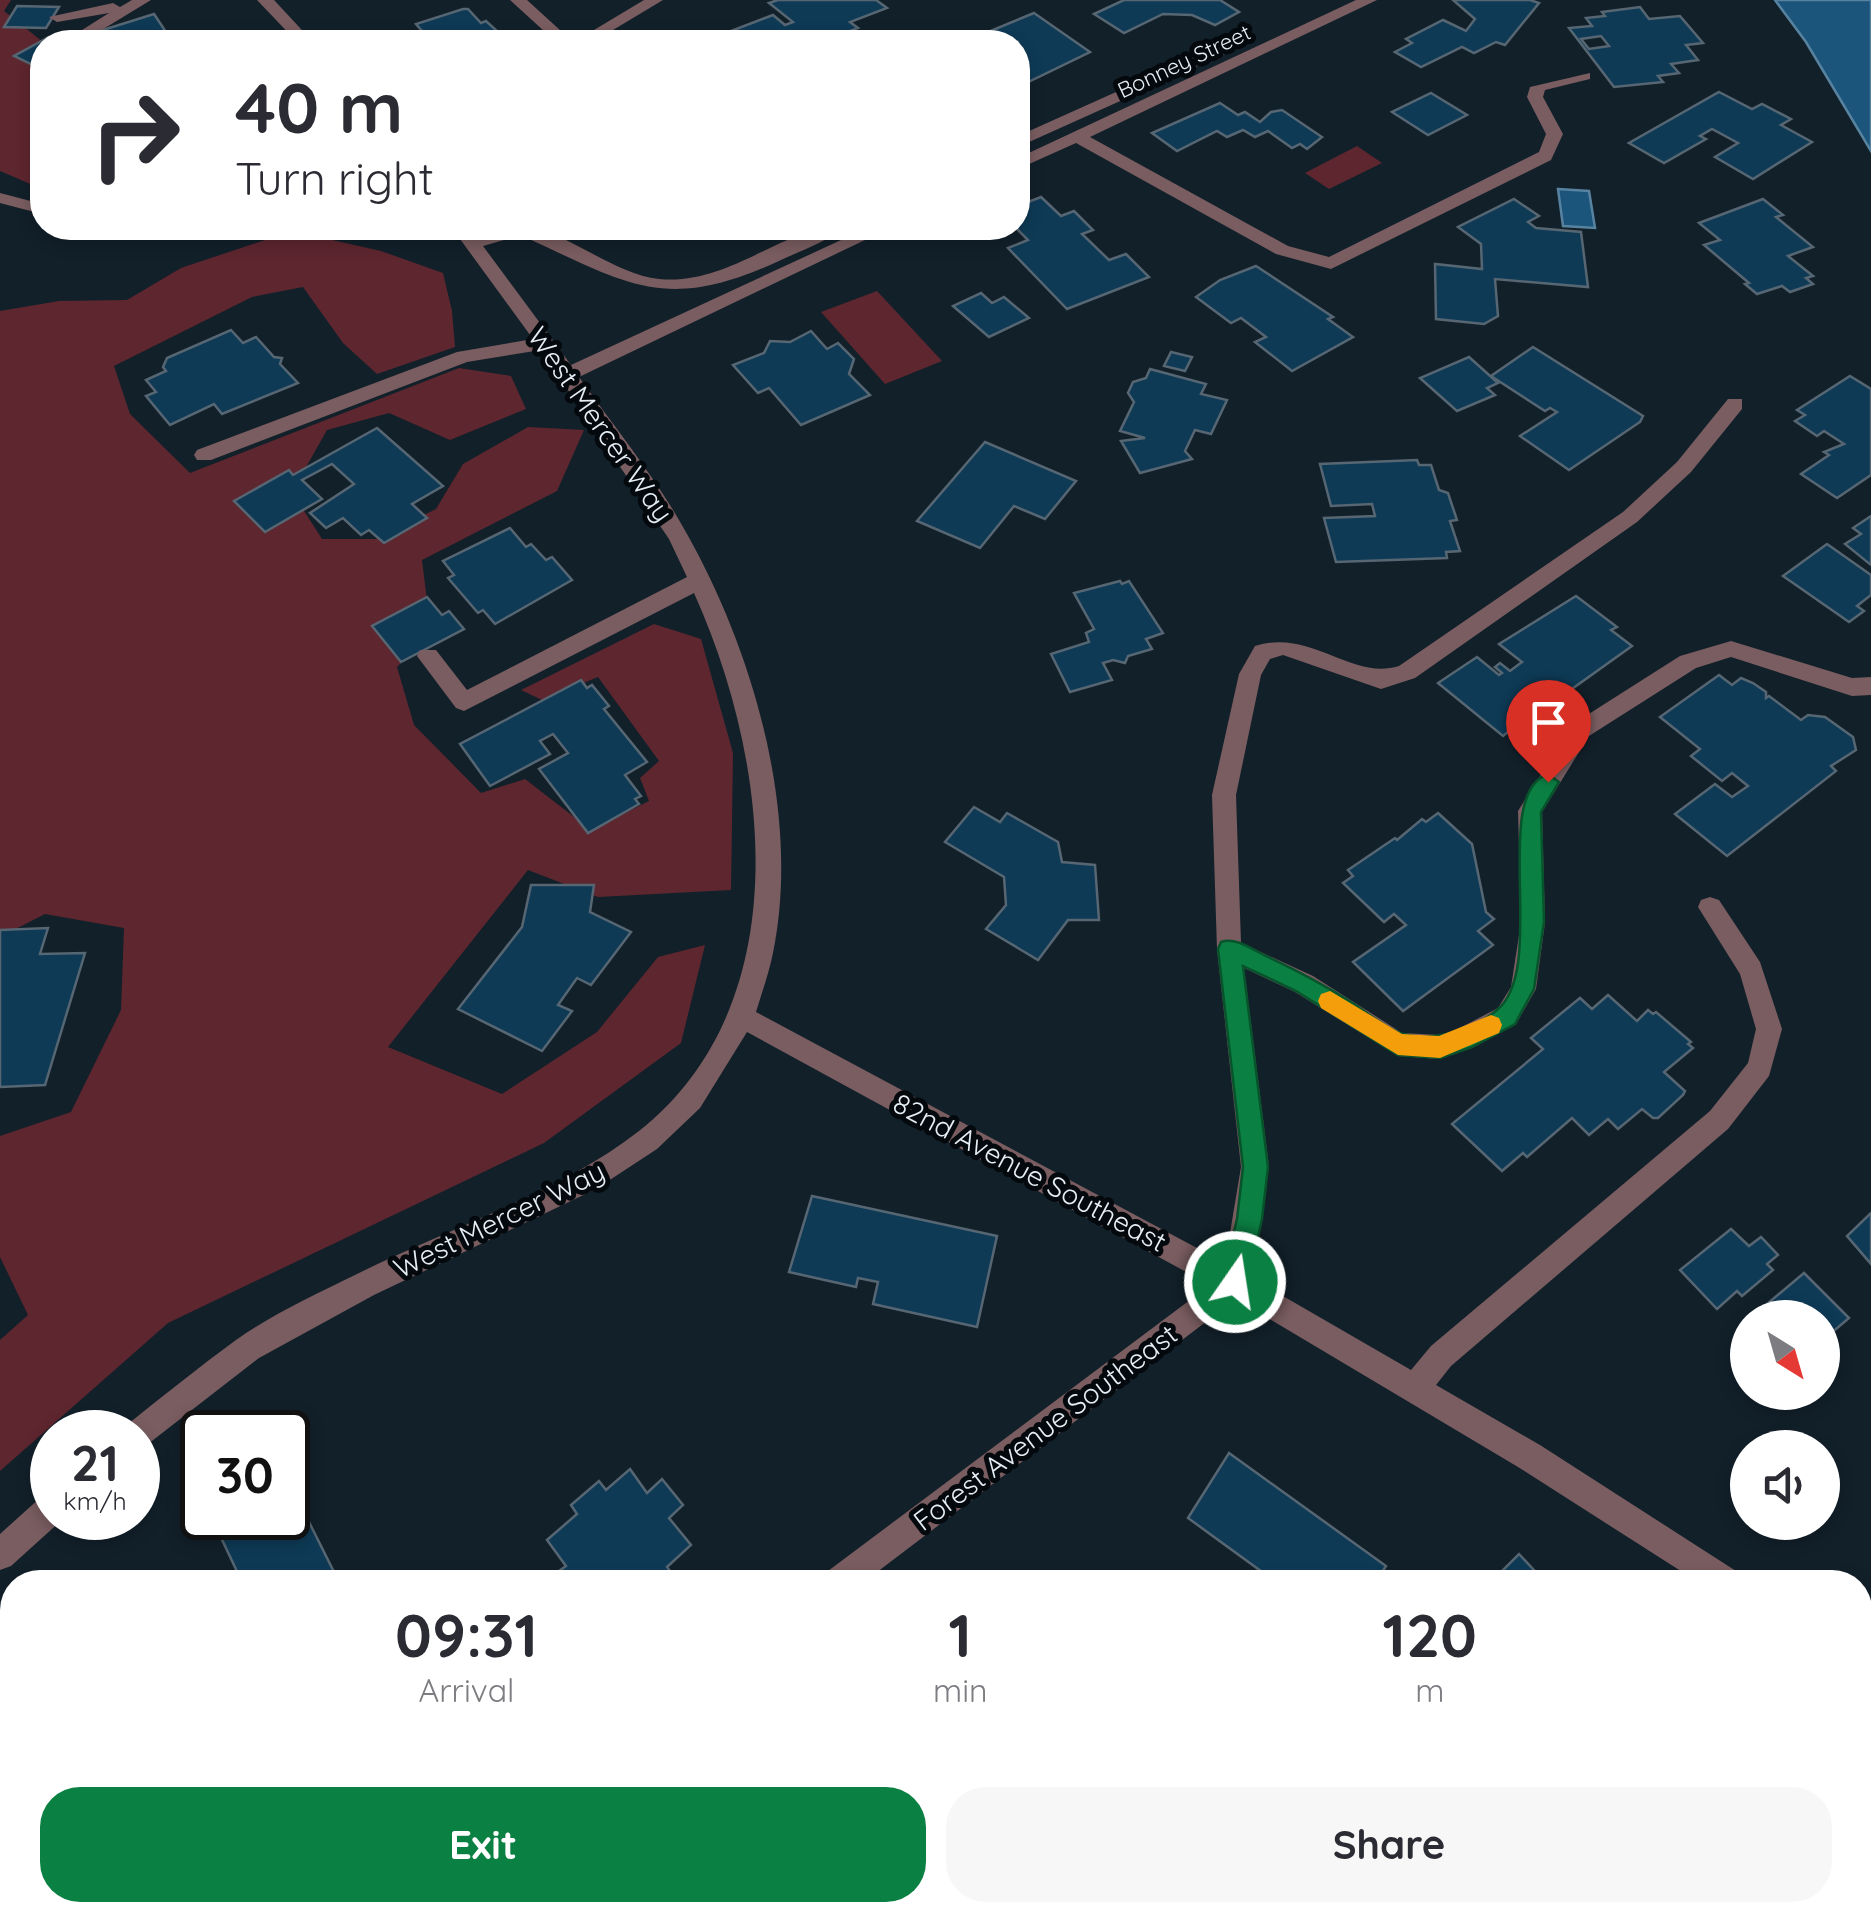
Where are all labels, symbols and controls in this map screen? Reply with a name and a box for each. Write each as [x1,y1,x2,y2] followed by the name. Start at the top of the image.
[1113,18,1255,104] street label: Bonney Street
[235,63,403,151] text: 40 m
[70,70,200,200] icon: right
[235,150,434,206] text: Turn right
[521,320,681,528] street label: West Mercer Way
[1506,680,1591,783] pin
[1521,695,1576,750] icon: arrive
[887,1085,1173,1259] street label: 82nd Avenue Southeast
[388,1153,610,1285] street label: West Mercer Way
[1183,1230,1287,1334] position arrow
[1730,1300,1840,1410] north arrow
[1730,1300,1840,1540] map controls
[906,1316,1184,1538] street label: Forest Avenue Southeast
[180,1410,310,1540] speed limit sign: 30
[1730,1430,1840,1540] button: sound
[71,1431,119,1494] text: 21
[63,1485,127,1516] text: km/h
[395,1597,538,1672] text: 09:31
[949,1597,972,1672] text: 1
[1383,1597,1477,1672] text: 120
[419,1670,514,1710] text: Arrival
[933,1670,988,1710] text: min
[1415,1670,1444,1710] text: m
[40,1787,926,1902] button: Exit
[946,1787,1832,1902] button: Share

